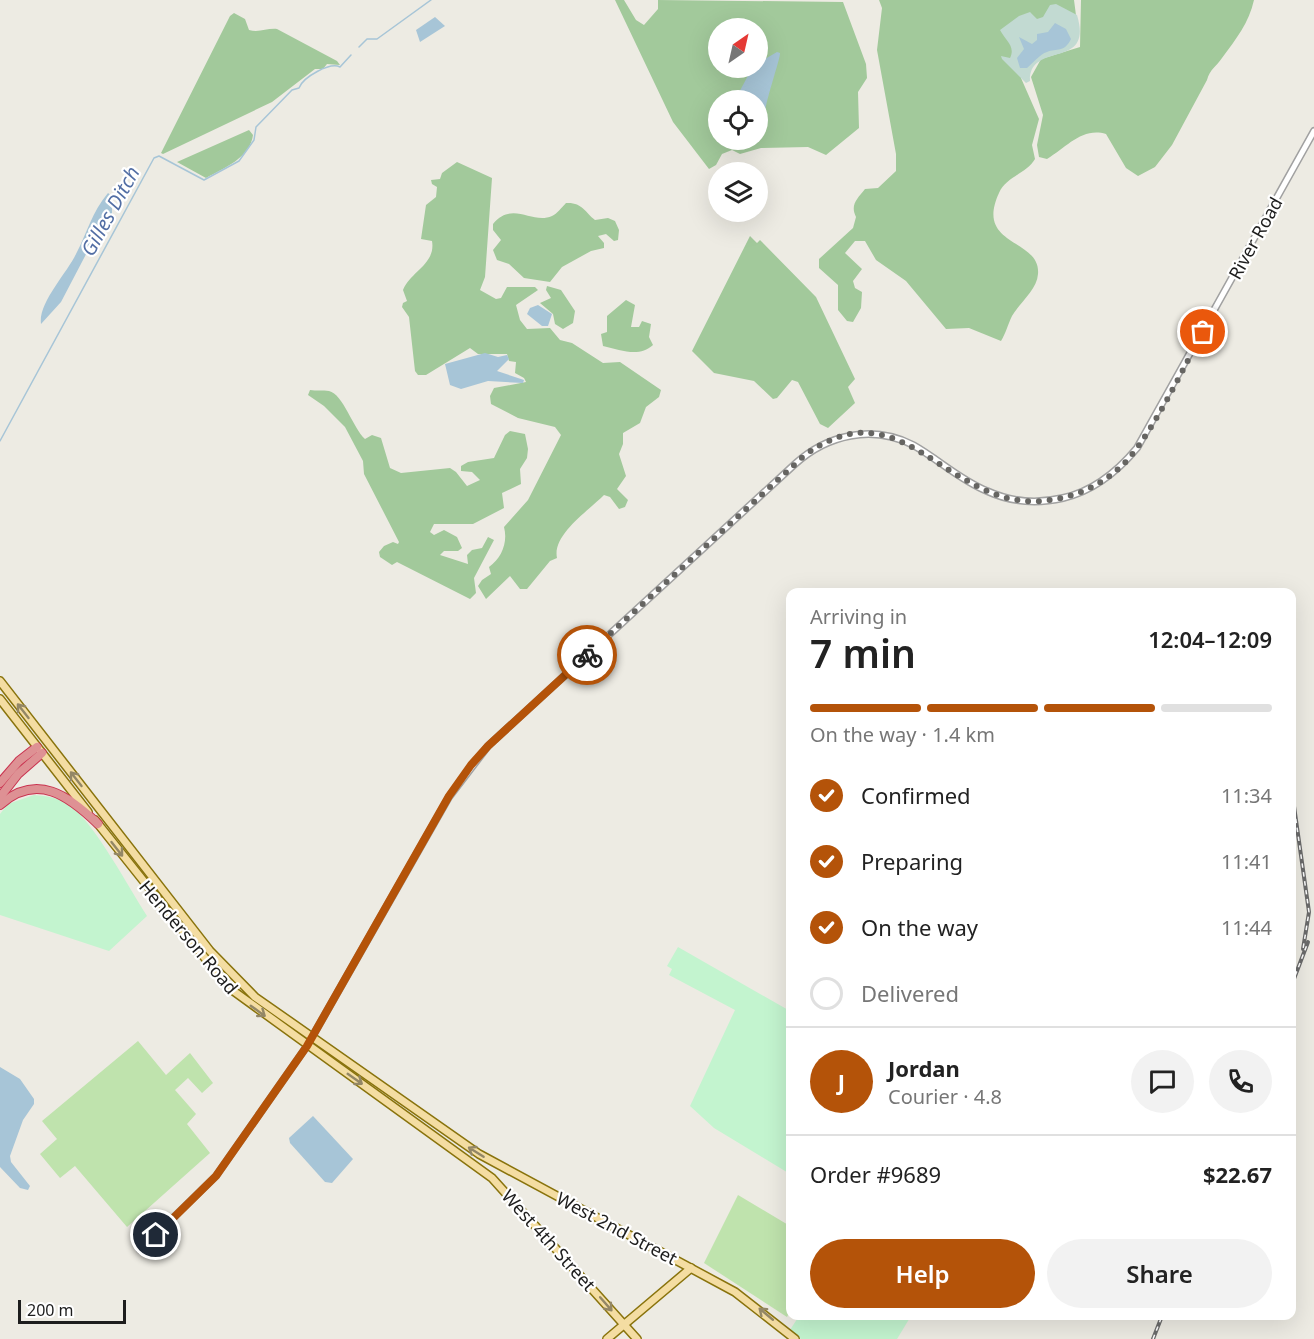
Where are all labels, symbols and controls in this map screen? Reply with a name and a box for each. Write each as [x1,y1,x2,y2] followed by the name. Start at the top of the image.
[708,18,768,78] north arrow
[708,18,768,222] map controls
[708,90,768,150] button: locate
[74,161,146,261] water label: Gilles Ditch
[708,162,768,222] button: layers
[1223,193,1287,283] street label: River Road
[1177,306,1228,357] pin
[1186,315,1219,348] icon: bag
[810,603,907,630] text: Arriving in
[1148,624,1272,654] text: 12:04–12:09
[557,625,617,685] courier
[810,626,916,679] text: 7 min
[571,639,604,672] icon: bike
[17,703,30,719] one-way arrow
[810,721,995,748] text: On the way · 1.4 km
[70,771,83,787] one-way arrow
[810,779,843,812] icon: check
[861,780,971,810] text: Confirmed
[1221,782,1272,809] text: 11:34
[110,841,123,857] one-way arrow
[810,845,843,878] icon: check
[861,846,963,876] text: Preparing
[1221,848,1272,875] text: 11:41
[134,875,244,999] street label: Henderson Road
[810,911,843,944] icon: check
[861,912,978,942] text: On the way
[1221,914,1272,941] text: 11:44
[861,978,959,1008] text: Delivered
[250,1005,266,1017] one-way arrow
[1131,1050,1194,1113] button: chat
[1209,1050,1272,1113] button: phone
[888,1053,960,1083] text: Jordan
[838,1066,845,1096] text: J
[346,1073,362,1085] one-way arrow
[888,1083,1002,1110] text: Courier · 4.8
[468,1145,485,1157] one-way arrow
[810,1159,941,1189] text: Order #9689
[1203,1159,1272,1189] text: $22.67
[497,1184,601,1296] street label: West 4th Street
[552,1186,682,1270] street label: West 2nd Street
[130,1209,181,1260] pin
[139,1218,172,1251] icon: home
[810,1239,1035,1308] button: Help
[1047,1239,1272,1308] button: Share
[599,1296,613,1311] one-way arrow
[18,1297,126,1324] scale bar
[27,1299,74,1321] text: 200 m
[759,1307,774,1321] one-way arrow

